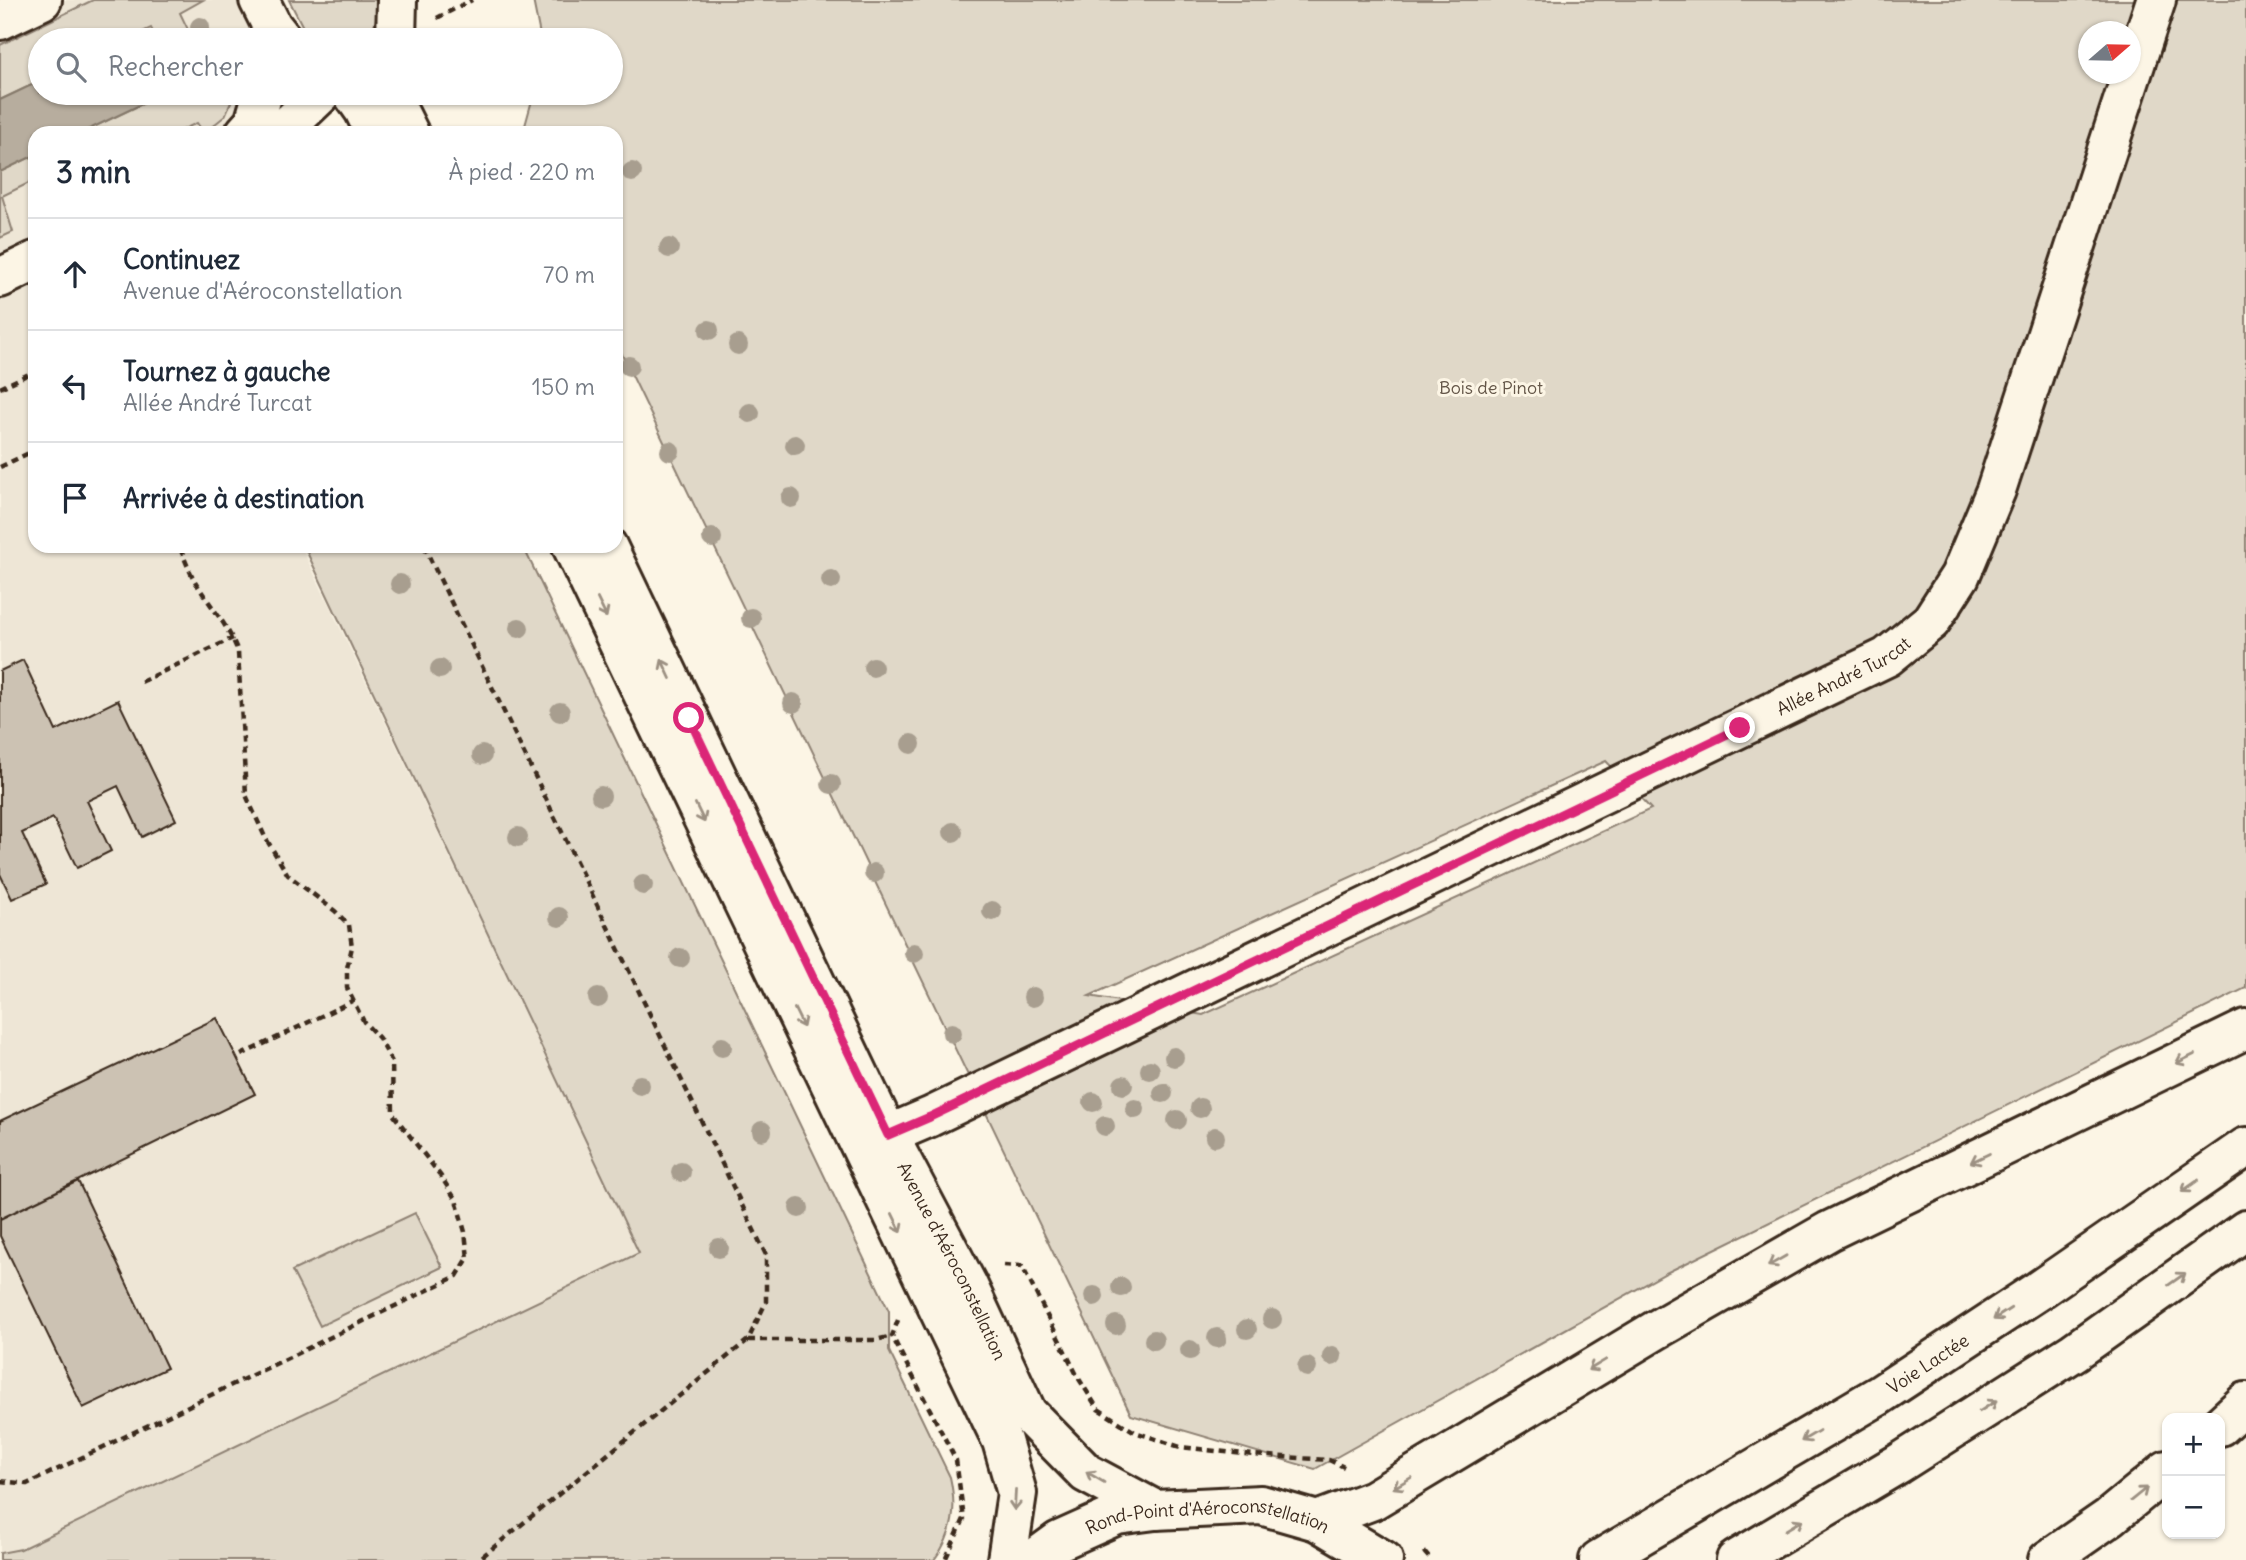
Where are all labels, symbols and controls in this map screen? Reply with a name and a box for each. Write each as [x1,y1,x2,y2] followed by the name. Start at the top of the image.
[2078,21,2141,84] north arrow
[28,28,623,105] search box
[52,48,90,86] icon: search
[108,50,244,83] text: Rechercher
[56,153,131,191] text: 3 min
[449,157,595,186] text: À pied · 220 m
[123,243,240,276] text: Continuez
[56,255,94,293] icon: ahead
[543,260,595,289] text: 70 m
[123,276,403,305] text: Avenue d'Aéroconstellation
[123,355,331,388] text: Tournez à gauche
[56,367,94,405] icon: left
[532,372,595,401] text: 150 m
[1439,376,1543,399] park label: Bois de Pinot
[123,388,312,417] text: Allée André Turcat
[56,479,94,517] icon: arrive
[123,482,364,515] text: Arrivée à destination
[596,597,609,618] one-way arrow
[1772,631,1915,720] street label: Allée André Turcat
[658,659,672,680] one-way arrow
[673,702,704,733] route start
[1724,712,1755,743] route end
[694,802,707,823] one-way arrow
[792,1007,806,1028] one-way arrow
[2175,1052,2196,1066] one-way arrow
[1970,1151,1991,1165] one-way arrow
[893,1158,1012,1363] street label: Avenue d'Aéroconstellation
[2181,1179,2200,1193] one-way arrow
[891,1212,904,1233] one-way arrow
[1768,1254,1788,1268] one-way arrow
[2167,1272,2186,1286] one-way arrow
[1993,1308,2013,1322] one-way arrow
[1882,1328,1973,1399] street label: Voie Lactée
[1588,1358,1608,1372] one-way arrow
[1978,1399,1998,1413] one-way arrow
[2162,1413,2225,1539] map controls
[2162,1413,2225,1476] button: +
[1801,1429,1821,1443] one-way arrow
[1085,1469,1105,1483] one-way arrow
[1393,1476,1413,1490] one-way arrow
[2162,1476,2225,1539] button: −
[2129,1486,2147,1501] one-way arrow
[1008,1488,1021,1511] one-way arrow
[1082,1494,1334,1539] text: Rond-Point d'Aéroconstellation
[1784,1518,1804,1532] one-way arrow
[1082,1521,1332,1543] street label: Rond-Point d'Aéroconstellation

